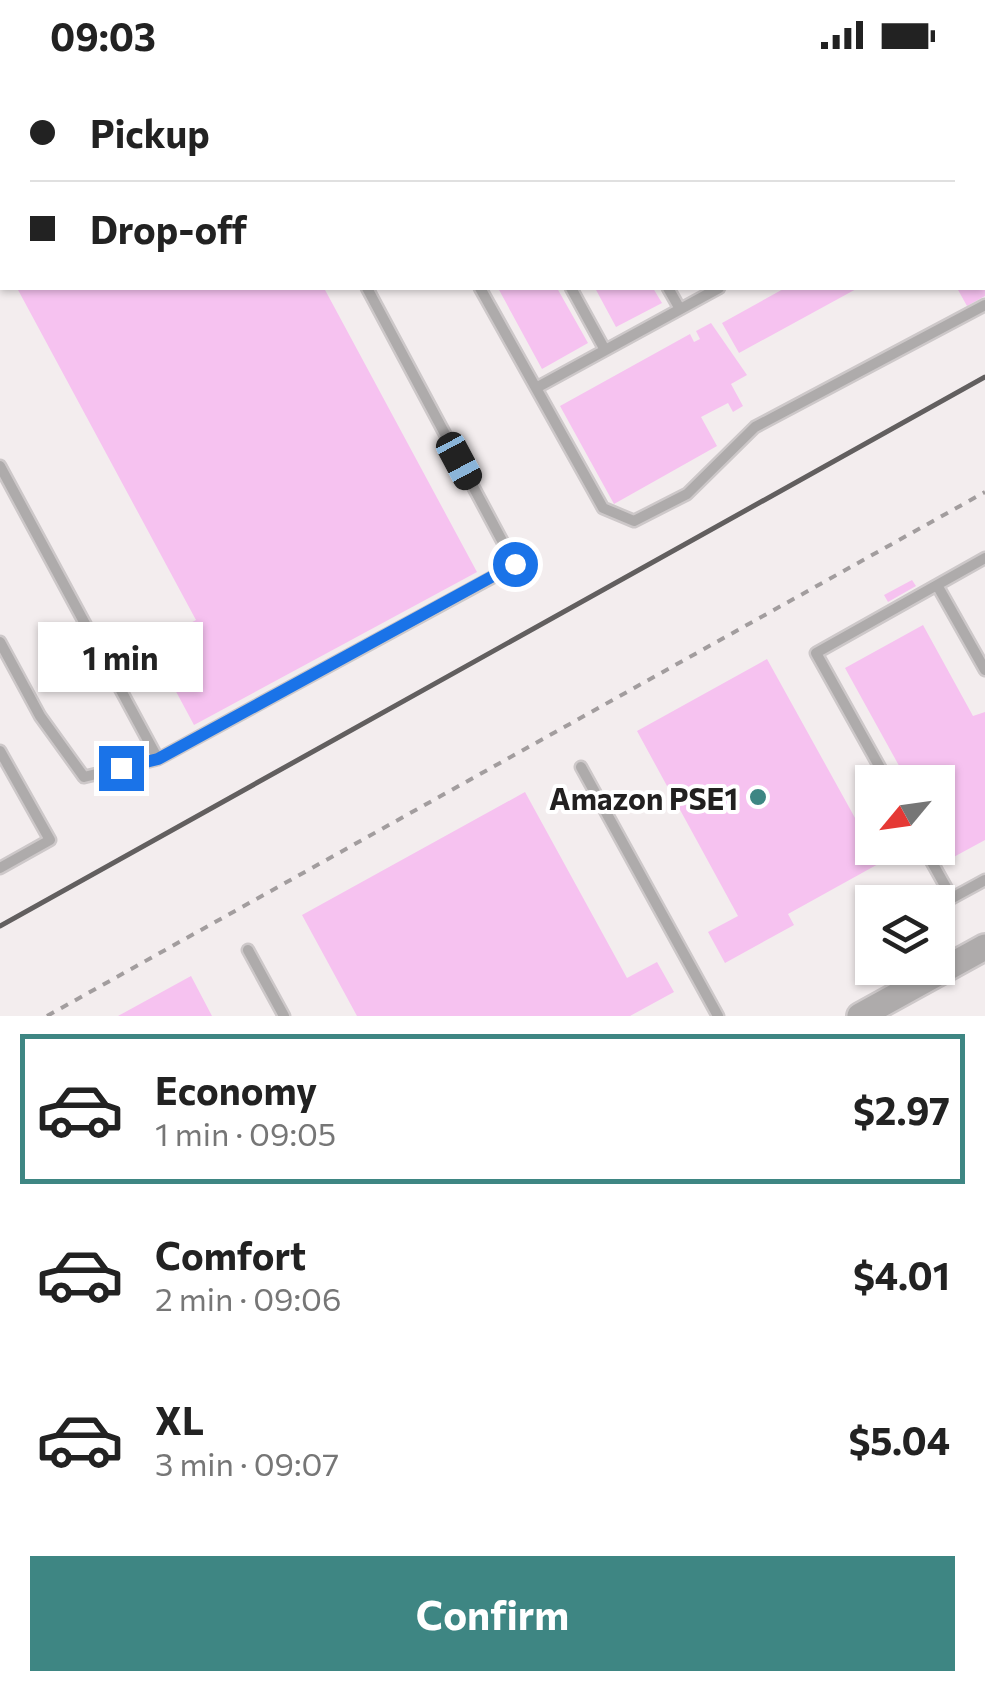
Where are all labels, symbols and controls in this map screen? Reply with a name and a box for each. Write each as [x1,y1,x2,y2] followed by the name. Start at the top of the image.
[50,12,156,59] text: 09:03
[90,109,210,156] text: Pickup
[90,205,247,252] text: Drop-off
[432,427,486,495] car
[493,542,538,587] route start
[38,623,204,693] callout: 1 min
[83,637,158,677] text: 1 min
[99,746,144,791] route end
[855,765,955,865] north arrow
[855,765,955,985] map controls
[549,779,738,816] place label: Amazon PSE1
[747,786,769,808] marker: Amazon PSE1
[855,885,955,985] button: layers
[35,1064,125,1154] icon: car
[155,1066,317,1113] text: Economy
[853,1086,950,1133] text: $2.97
[155,1113,336,1153] text: 1 min · 09:05
[35,1229,125,1319] icon: car
[155,1231,306,1278] text: Comfort
[853,1251,950,1298] text: $4.01
[155,1278,341,1318] text: 2 min · 09:06
[35,1394,125,1484] icon: car
[155,1396,204,1443] text: XL
[848,1416,950,1463] text: $5.04
[155,1443,339,1483] text: 3 min · 09:07
[30,1556,955,1671] button: Confirm

